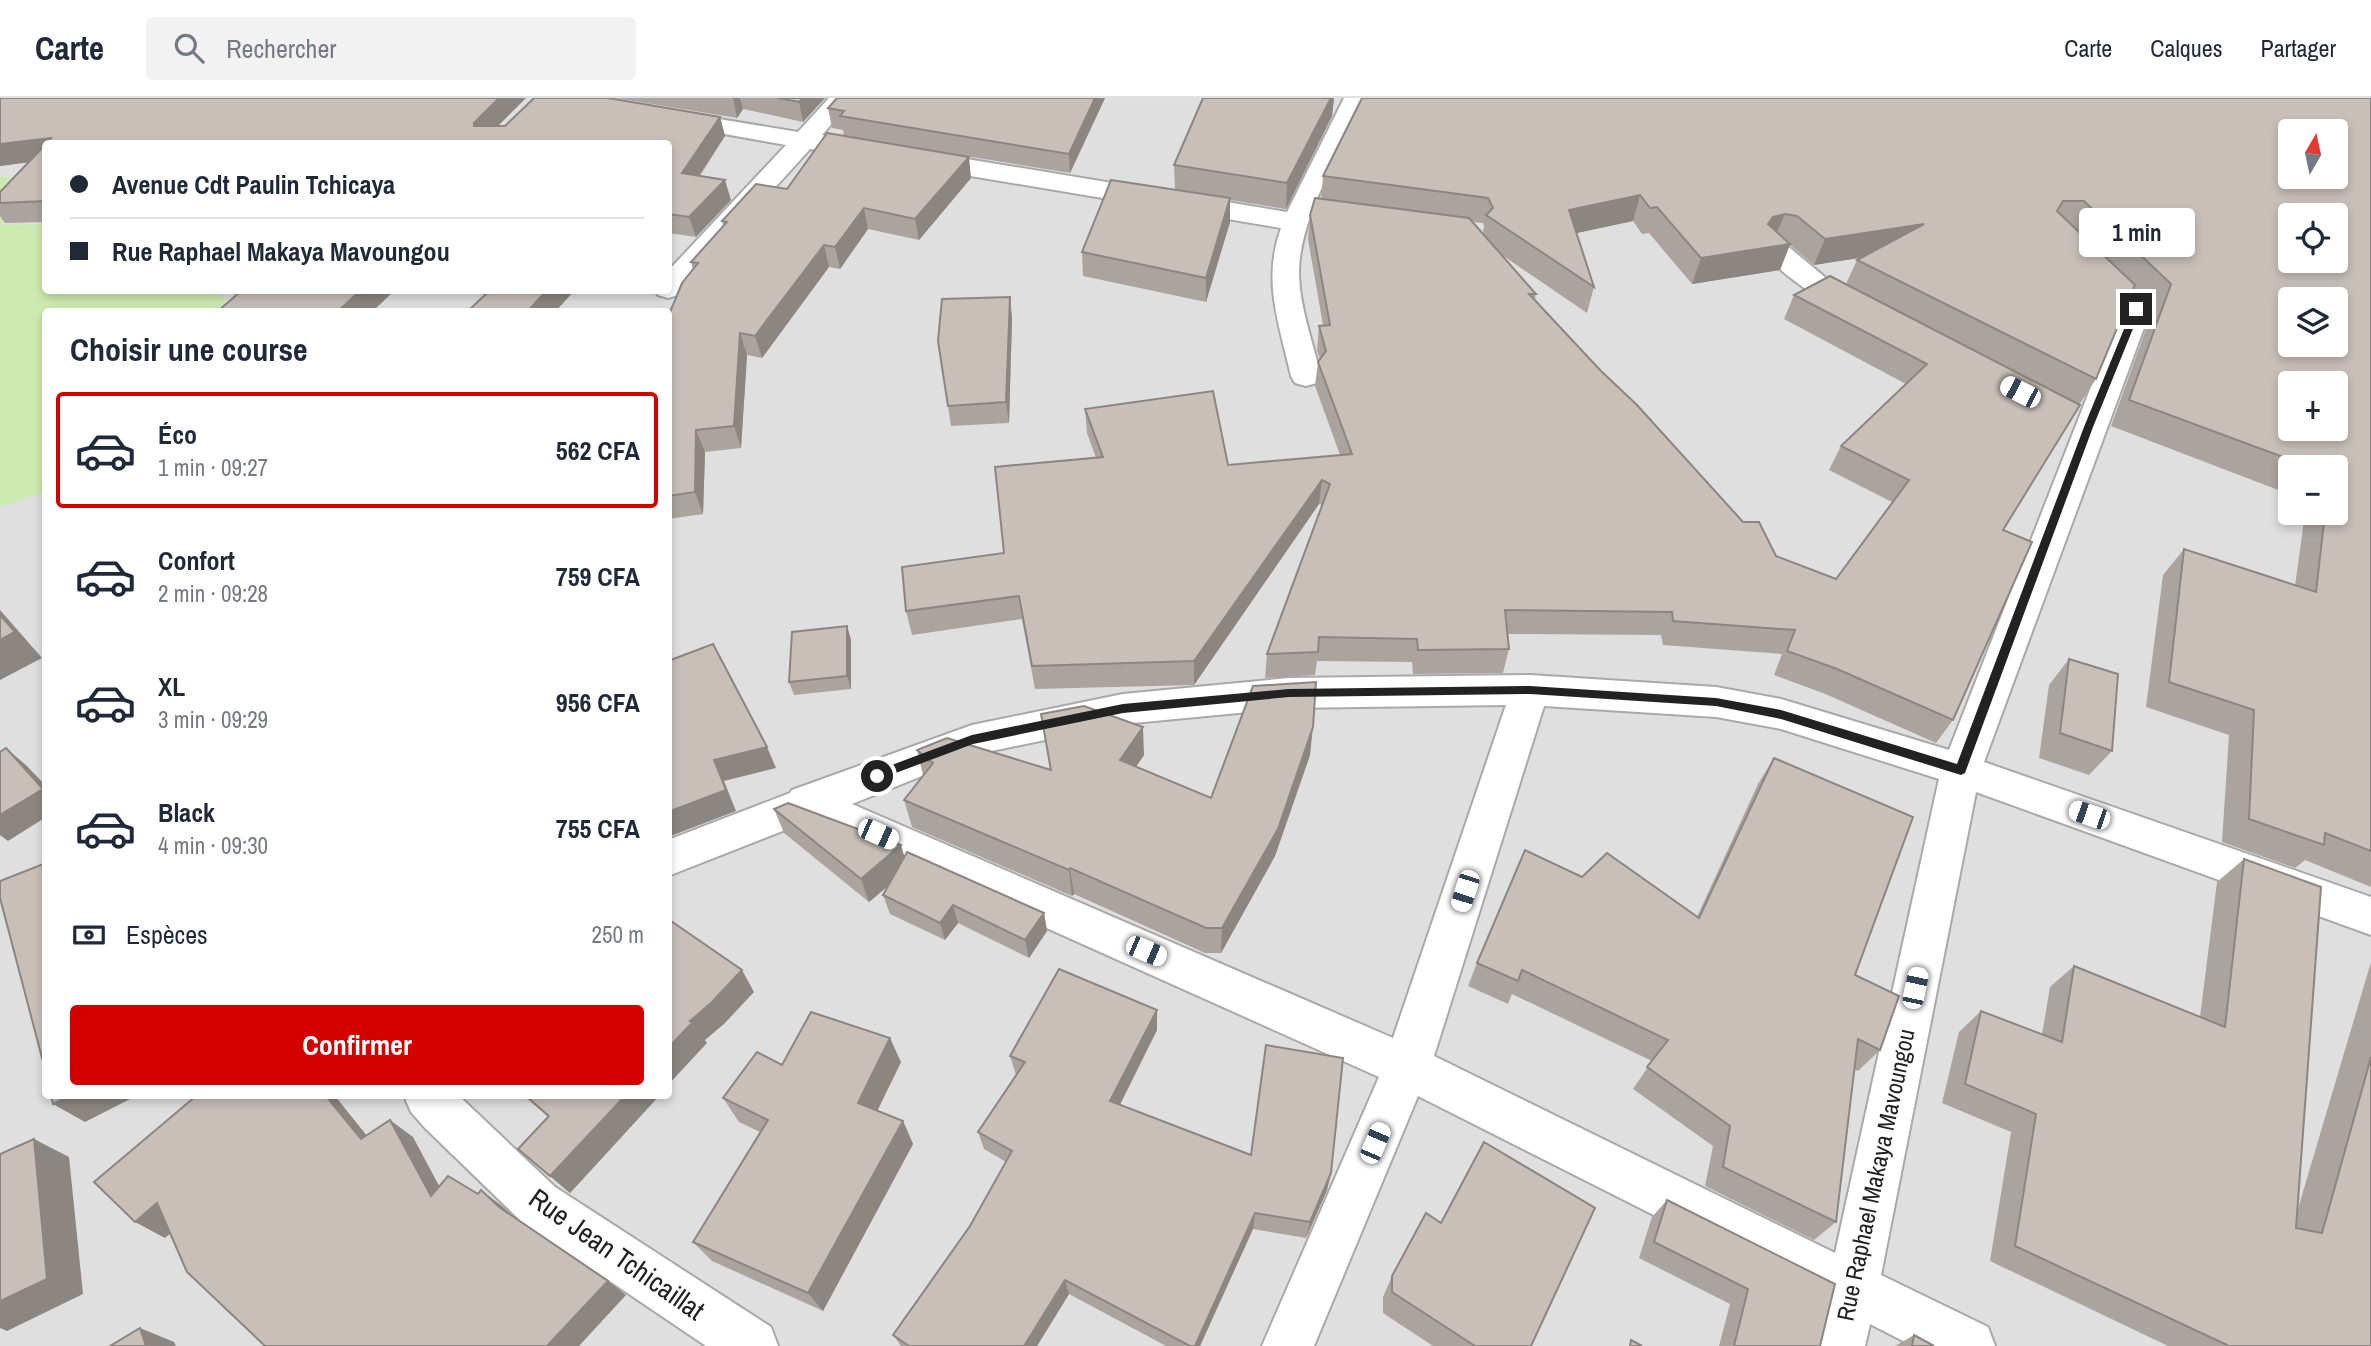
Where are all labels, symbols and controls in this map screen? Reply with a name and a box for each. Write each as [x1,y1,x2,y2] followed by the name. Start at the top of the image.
[146,17,636,80] search box
[35,26,104,70] text: Carte
[170,29,208,67] icon: search
[226,31,336,66] text: Rechercher
[2064,32,2112,64] text: Carte
[2150,32,2223,64] text: Calques
[2261,32,2336,64] text: Partager
[2278,119,2348,189] north arrow
[2278,119,2348,525] map controls
[112,167,395,202] text: Avenue Cdt Paulin Tchicaya
[2278,203,2348,273] button: locate
[2078,208,2194,256] callout: 1 min
[2112,217,2162,248] text: 1 min
[112,234,450,269] text: Rue Raphael Makaya Mavoungou
[2278,287,2348,357] button: layers
[2120,293,2152,325] route end
[70,328,308,371] text: Choisir une course
[2278,371,2348,441] button: +
[1997,373,2044,411] car
[158,417,197,452] text: Éco
[74,419,137,482] icon: car
[556,433,640,468] text: 562 CFA
[158,452,268,483] text: 1 min · 09:27
[2278,455,2348,525] button: −
[158,543,235,578] text: Confort
[74,545,137,608] icon: car
[556,559,640,594] text: 759 CFA
[158,578,268,609] text: 2 min · 09:28
[158,669,185,704] text: XL
[74,671,137,734] icon: car
[556,685,640,720] text: 956 CFA
[158,704,268,735] text: 3 min · 09:29
[861,760,893,792] route start
[158,795,215,830] text: Black
[74,797,137,860] icon: car
[2066,798,2113,832] car
[556,811,640,846] text: 755 CFA
[855,816,902,852] car
[158,830,268,861] text: 4 min · 09:30
[1449,868,1482,914] car
[70,916,108,954] icon: cash
[126,917,208,952] text: Espèces
[592,919,644,950] text: 250 m
[1123,933,1170,969] car
[1901,965,1930,1011] car
[70,1005,644,1085] button: Confirmer
[1828,1026,1922,1324] street label: Rue Raphael Makaya Mavoungou
[1358,1120,1393,1166] car
[522,1179,712,1329] street label: Rue Jean Tchicaillat

